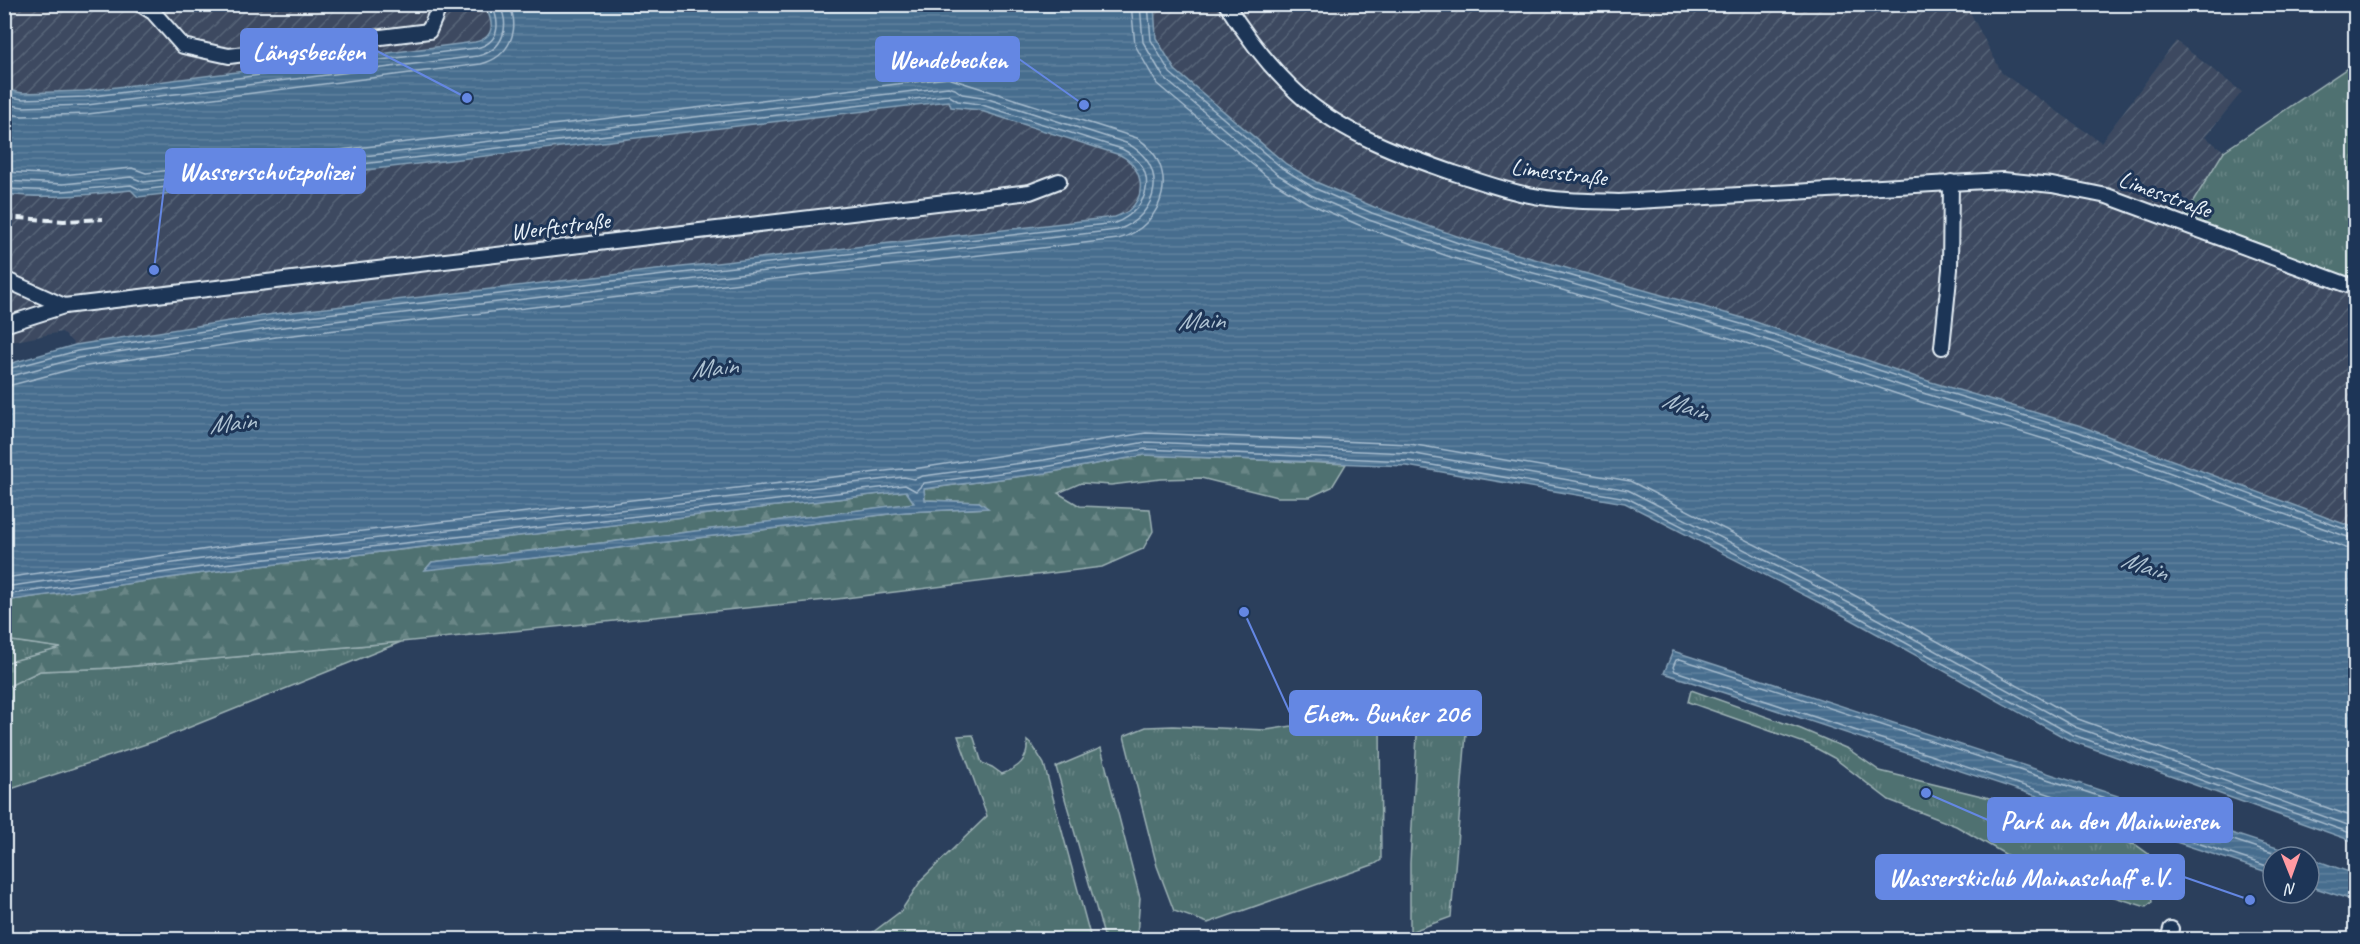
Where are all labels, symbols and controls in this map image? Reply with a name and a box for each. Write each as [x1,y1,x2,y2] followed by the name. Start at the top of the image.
[241,29,377,73] callout: Längsbecken
[253,35,366,68] text: Längsbecken
[876,37,1019,81] callout: Wendebecken
[889,43,1009,76] text: Wendebecken
[166,149,365,193] callout: Wasserschutzpolizei
[1509,151,1611,193] street label: Limesstraße
[179,155,357,188] text: Wasserschutzpolizei
[2115,163,2217,225] street label: Limesstraße
[509,205,613,247] street label: Werftstraße
[1177,304,1227,337] water label: Main
[689,348,741,386] water label: Main
[1658,382,1715,429] water label: Main
[207,403,259,441] water label: Main
[2117,542,2174,589] water label: Main
[1290,691,1481,735] callout: Ehem. Bunker 206
[1302,697,1471,730] text: Ehem. Bunker 206
[1988,798,2232,842] callout: Park an den Mainwiesen
[2001,804,2221,837] text: Park an den Mainwiesen
[2261,845,2321,905] north arrow
[1876,855,2184,899] callout: Wasserskiclub Mainaschaff e.V.
[1889,861,2172,894] text: Wasserskiclub Mainaschaff e.V.
[2283,879,2296,899] text: N

